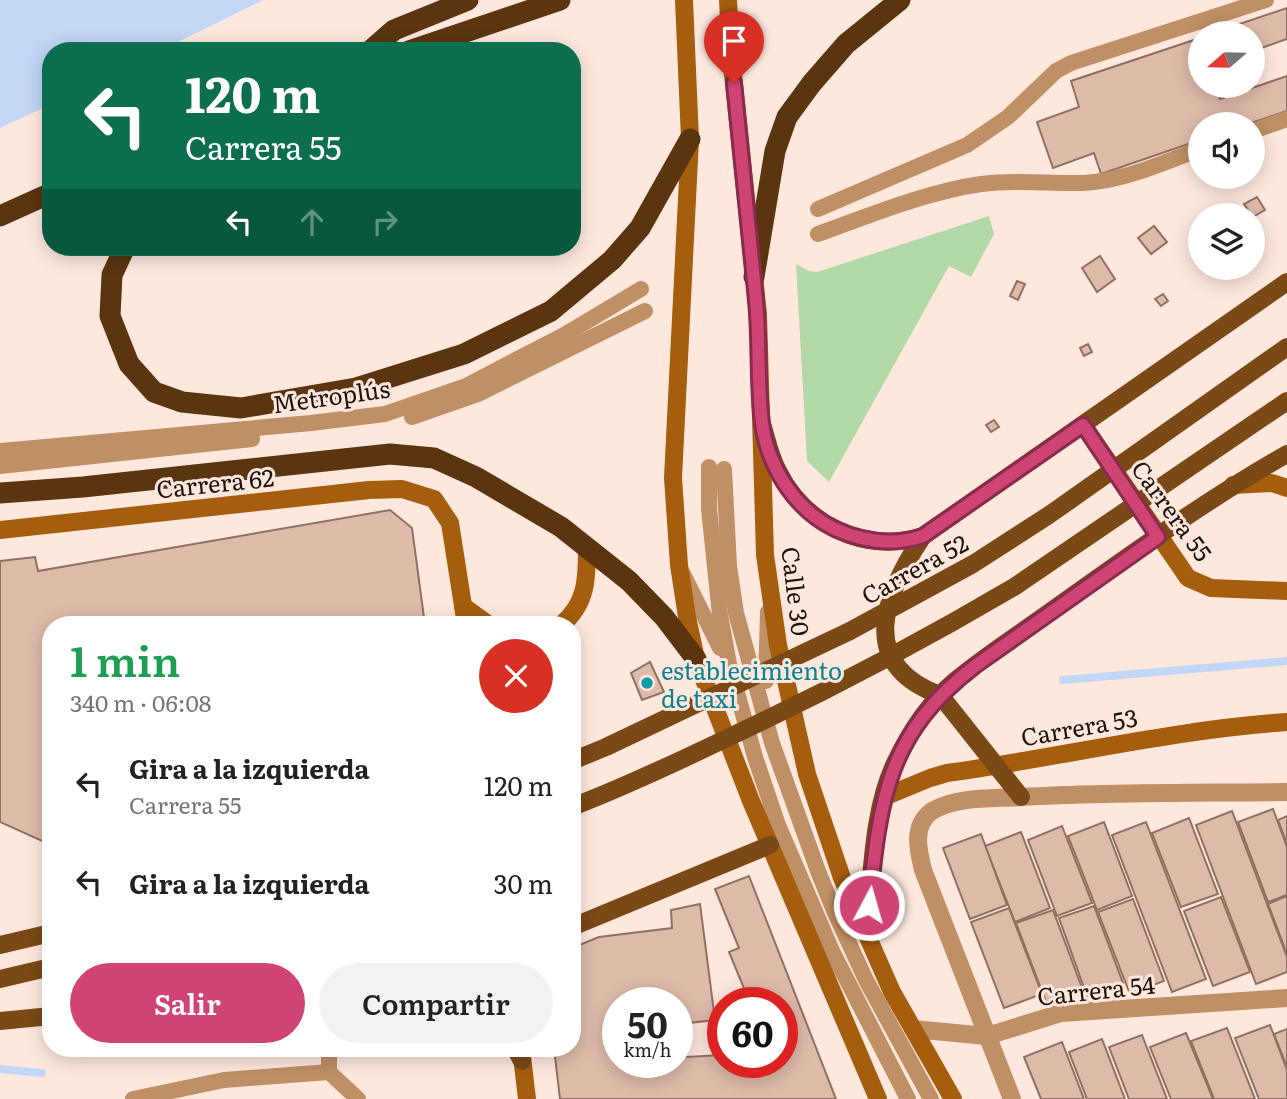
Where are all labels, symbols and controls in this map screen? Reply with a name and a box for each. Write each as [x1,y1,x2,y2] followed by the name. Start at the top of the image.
[704,11,764,83] pin
[1188,21,1265,98] north arrow
[1188,21,1265,280] map controls
[715,22,753,60] icon: arrive
[185,55,320,128] text: 120 m
[70,70,161,161] icon: left
[1188,112,1265,189] button: sound
[185,122,342,170] text: Carrera 55
[220,203,258,241] icon: left
[293,203,331,241] icon: ahead
[366,203,404,241] icon: right
[1188,203,1265,280] button: layers
[270,369,392,421] street label: Metroplús
[1124,452,1222,568] street label: Carrera 55
[154,458,276,506] street label: Carrera 62
[854,524,974,612] street label: Carrera 52
[774,544,820,638] street label: Calle 30
[70,628,180,690] text: 1 min
[479,639,553,713] button: close
[661,652,842,715] place label: establecimiento de taxi
[639,675,655,691] marker: establecimiento de taxi
[70,685,211,719] text: 340 m · 06:08
[1018,699,1140,753] street label: Carrera 53
[129,748,370,787] text: Gira a la izquierda
[70,765,108,803] icon: left
[484,765,553,804] text: 120 m
[129,787,242,821] text: Carrera 55
[70,863,108,901] icon: left
[129,863,370,902] text: Gira a la izquierda
[493,863,553,902] text: 30 m
[832,868,906,942] position arrow
[70,963,305,1043] button: Salir
[319,963,553,1043] button: Compartir
[1035,965,1157,1013] street label: Carrera 54
[707,987,798,1078] speed limit sign: 60
[627,997,668,1049] text: 50
[624,1036,671,1063] text: km/h

